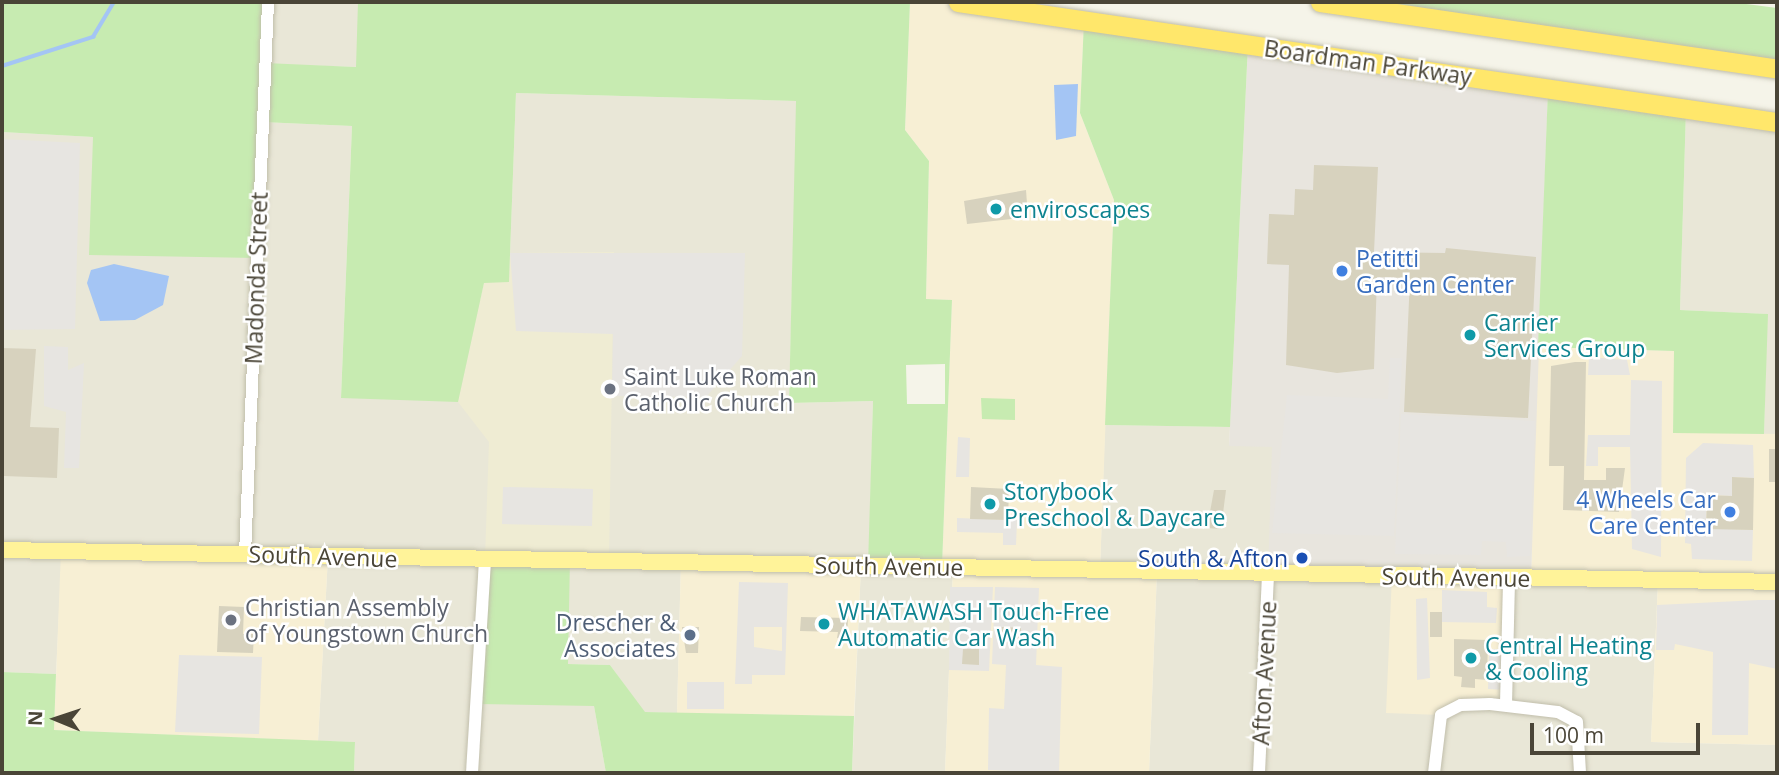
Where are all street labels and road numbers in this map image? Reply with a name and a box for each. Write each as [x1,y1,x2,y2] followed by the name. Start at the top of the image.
[1262,34,1474,90] street label: Boardman Parkway
[239,191,273,365] street label: Madonda Street
[248,540,398,572] street label: South Avenue
[814,551,964,581] street label: South Avenue
[1381,562,1531,592] street label: South Avenue
[1246,600,1282,746] street label: Afton Avenue

